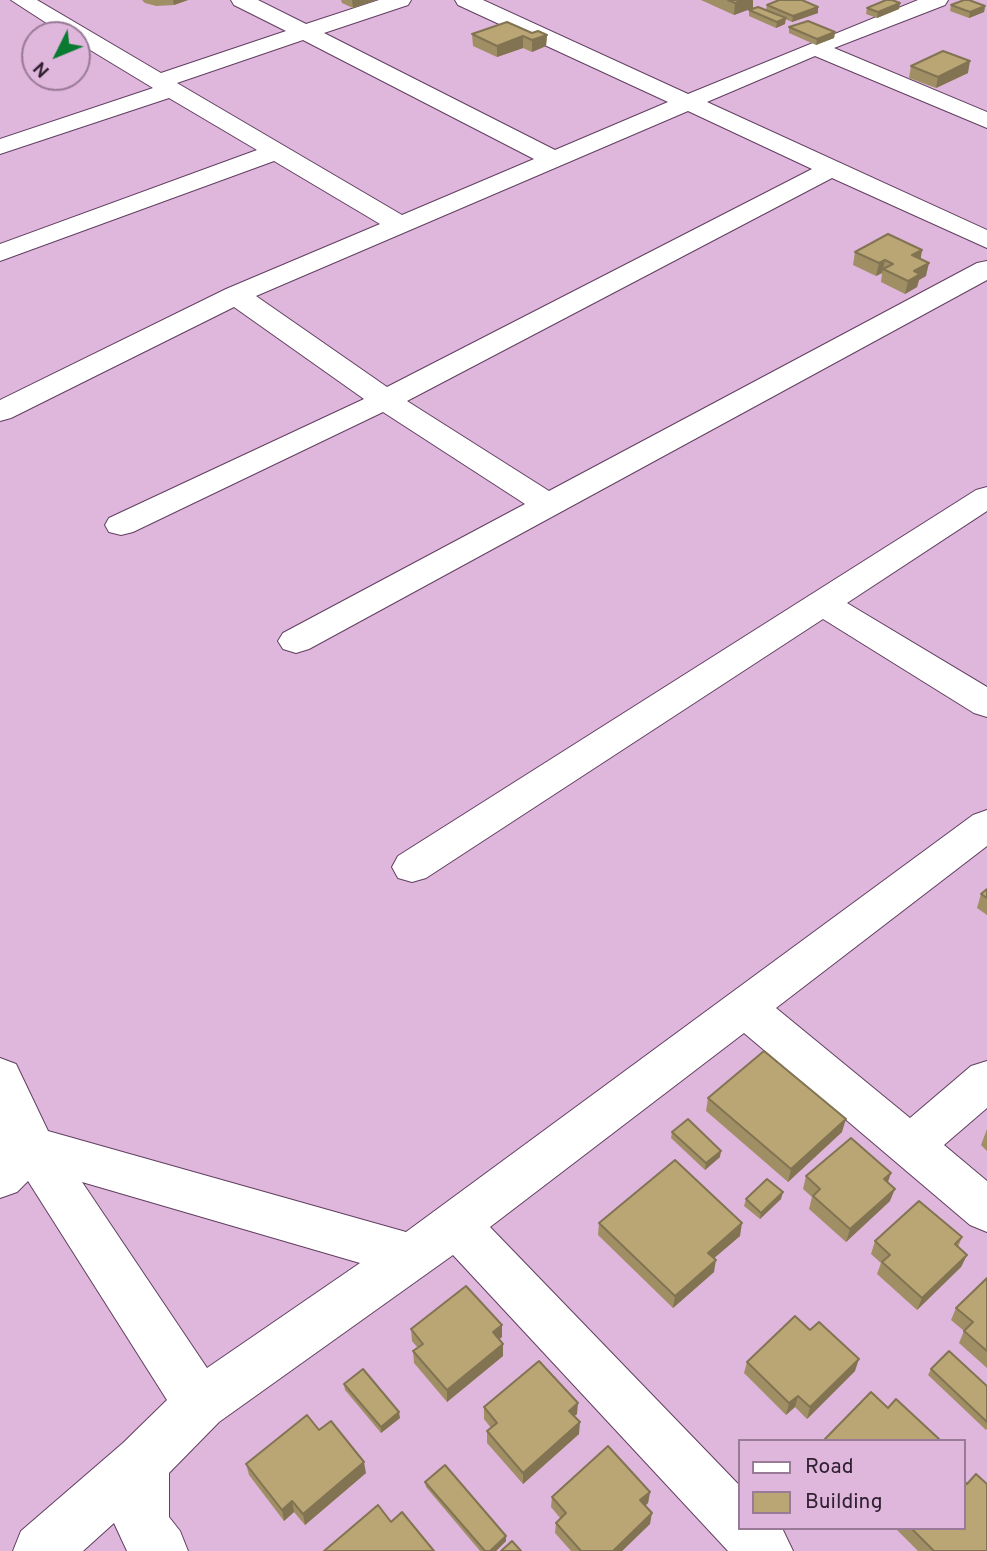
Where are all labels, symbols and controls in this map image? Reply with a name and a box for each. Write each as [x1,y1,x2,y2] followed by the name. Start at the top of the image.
[21,21,91,91] north arrow
[29,56,56,82] text: N
[738,1439,966,1530] legend
[805,1454,854,1481] text: Road
[805,1489,883,1516] text: Building

